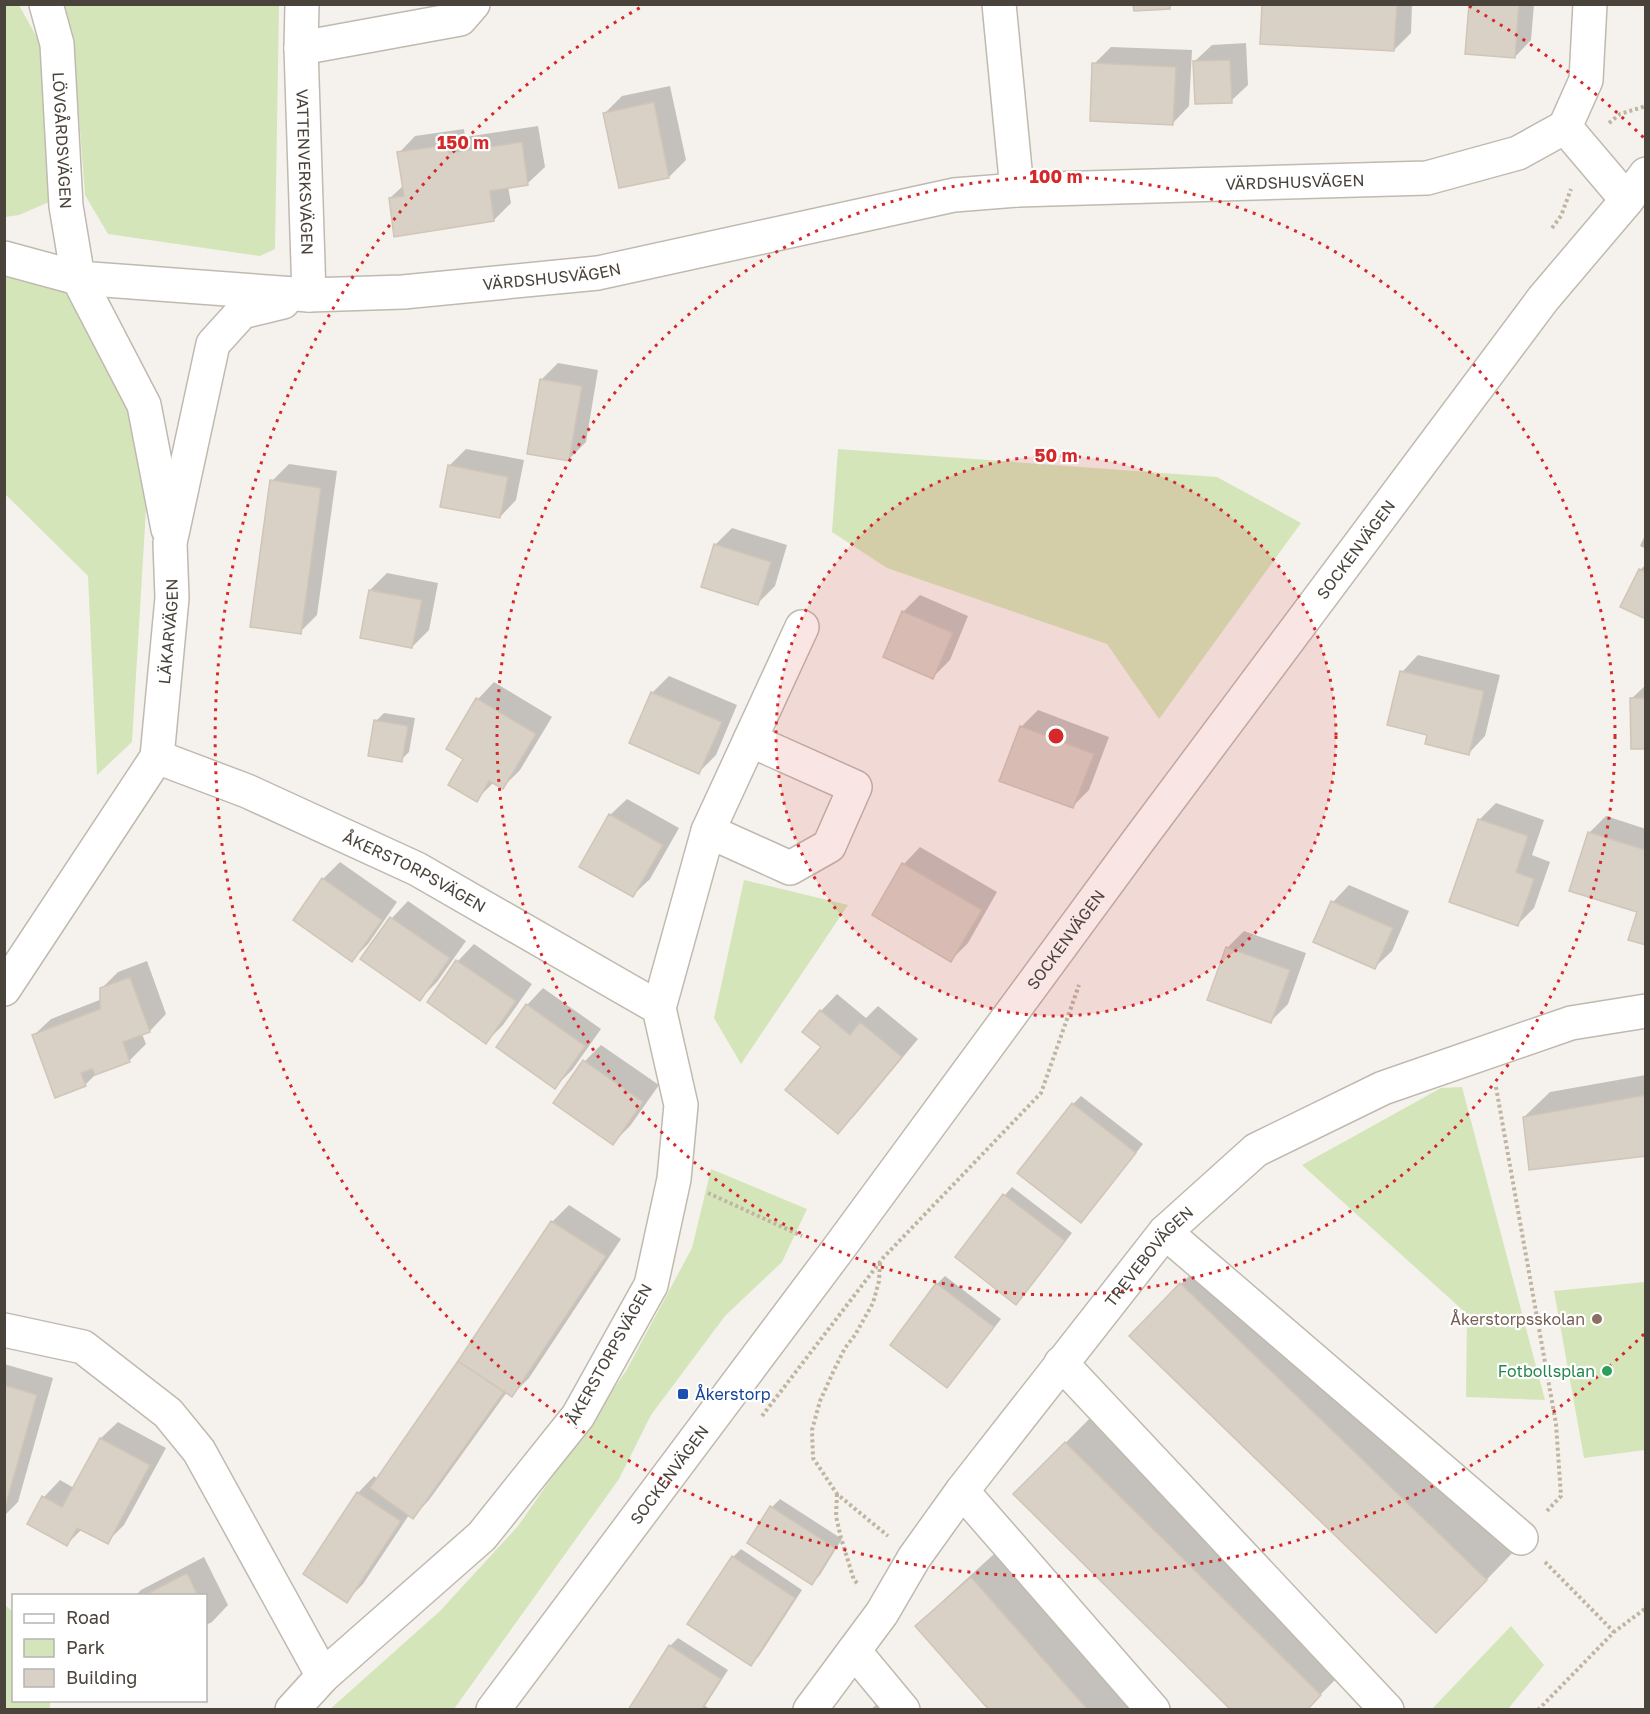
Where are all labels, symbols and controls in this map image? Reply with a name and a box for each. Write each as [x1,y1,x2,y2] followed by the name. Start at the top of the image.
[49,71,76,209] street label: LÖVGÅRDSVÄGEN
[292,89,318,255] street label: VATTENVERKSVÄGEN
[437,131,489,153] text: 150 m
[1030,165,1082,187] text: 100 m
[1225,170,1365,194] street label: VÄRDSHUSVÄGEN
[482,258,623,294] street label: VÄRDSHUSVÄGEN
[1035,444,1077,466] text: 50 m
[1312,496,1399,603] street label: SOCKENVÄGEN
[154,578,182,685] street label: LÄKARVÄGEN
[1046,726,1066,746] centre of rings
[340,826,490,916] street label: ÅKERSTORPSVÄGEN
[1022,886,1109,993] street label: SOCKENVÄGEN
[1100,1202,1197,1311] street label: TREVEBOVÄGEN
[562,1280,656,1428] street label: ÅKERSTORPSVÄGEN
[1450,1309,1585,1329] place label: Åkerstorpsskolan
[1590,1312,1604,1326] marker: Åkerstorpsskolan
[1498,1361,1595,1381] place label: Fotbollsplan
[1600,1364,1614,1378] marker: Fotbollsplan
[695,1384,771,1404] place label: Åkerstorp
[676,1387,690,1401] marker: Åkerstorp
[626,1421,713,1528] street label: SOCKENVÄGEN
[12,1594,207,1702] legend
[66,1606,110,1628] text: Road
[66,1636,105,1658] text: Park
[66,1666,137,1688] text: Building

